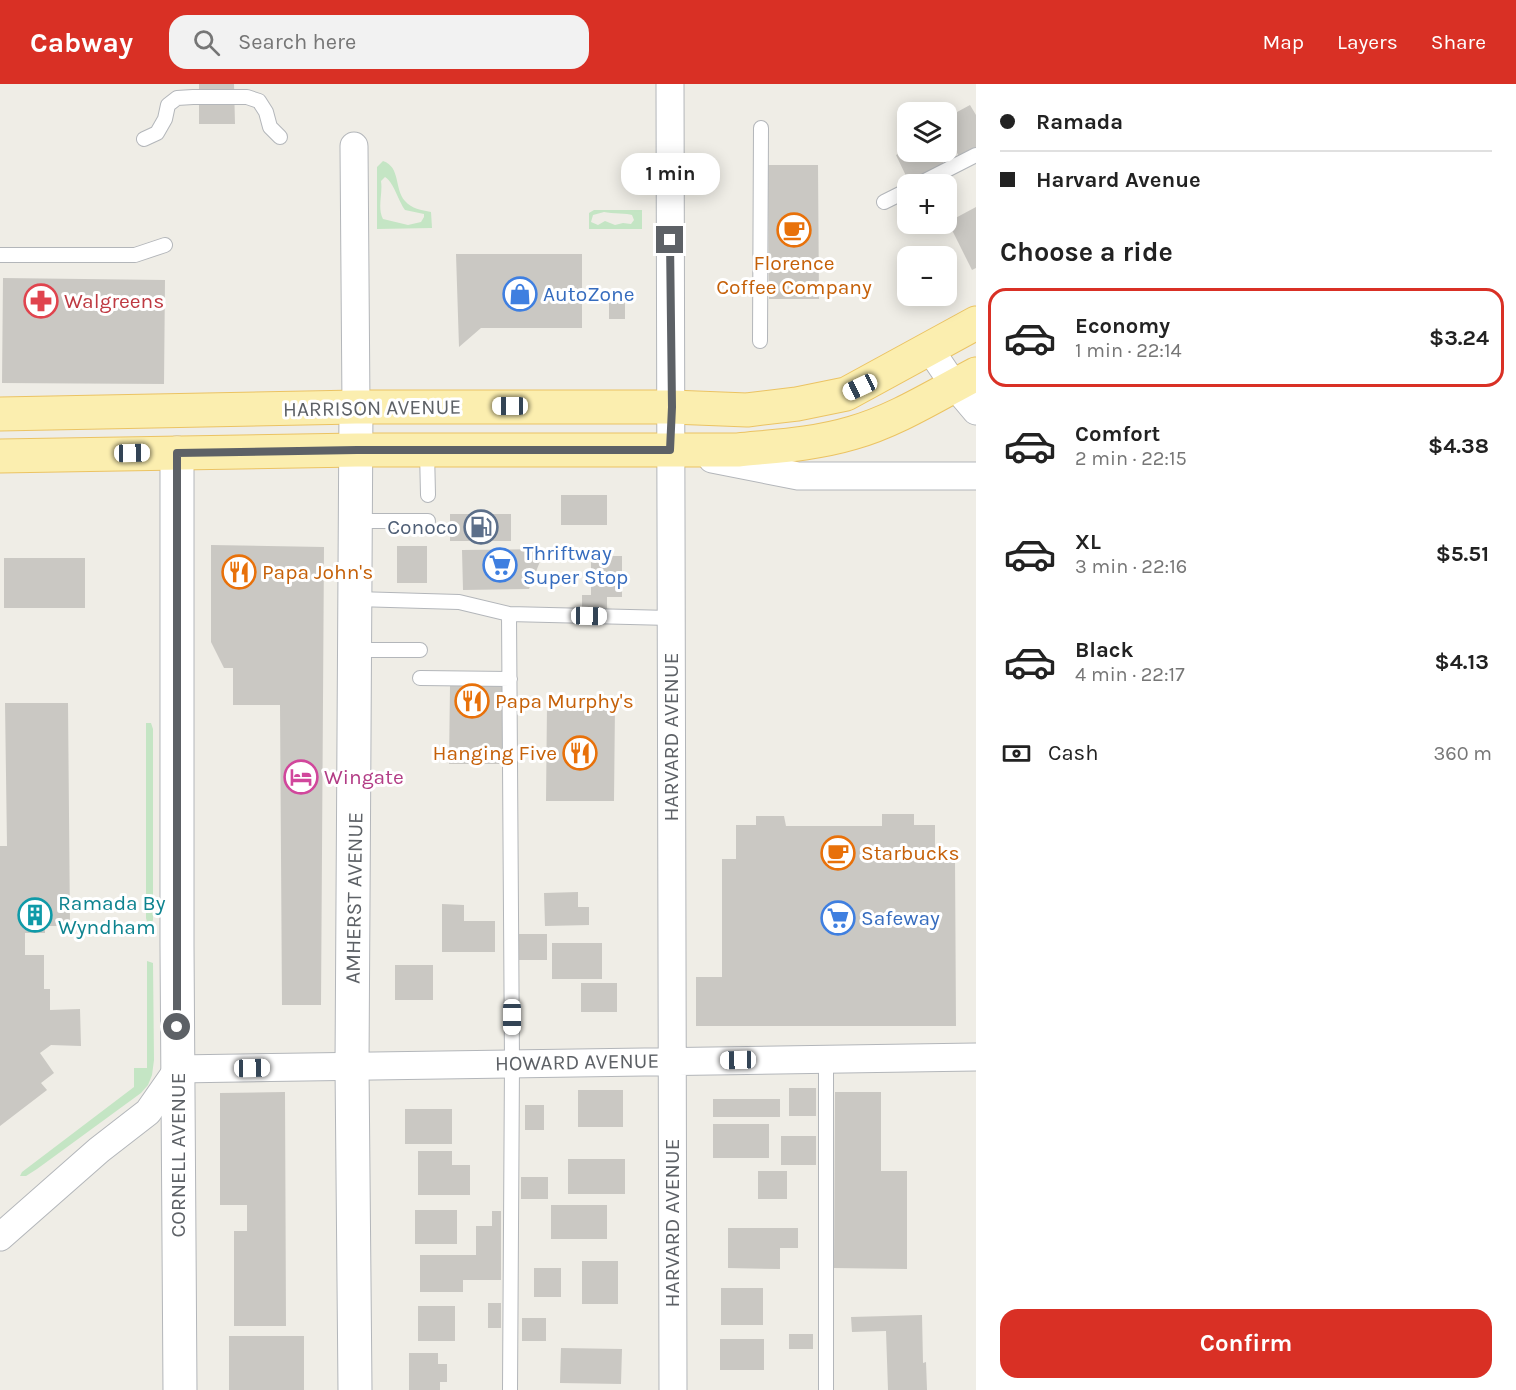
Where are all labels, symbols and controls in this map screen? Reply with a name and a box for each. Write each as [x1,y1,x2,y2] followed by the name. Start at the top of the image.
[169,15,589,69] search box
[30,26,133,59] text: Cabway
[190,26,223,59] icon: search
[238,29,356,55] text: Search here
[1262,30,1304,54] text: Map
[1337,30,1398,54] text: Layers
[1431,30,1486,54] text: Share
[897,102,957,306] map controls
[897,102,957,162] button: layers
[1036,109,1123,135] text: Ramada
[620,153,720,195] callout: 1 min
[645,162,696,185] text: 1 min
[1036,167,1201,193] text: Harvard Avenue
[897,174,957,234] button: +
[776,212,812,248] cafe icon: Florence Coffee Company
[656,226,683,253] route end
[1000,236,1173,268] text: Choose a ride
[897,246,957,306] button: −
[716,251,872,299] place label: Florence Coffee Company
[502,276,538,312] shop icon: AutoZone
[543,282,635,306] place label: AutoZone
[23,283,59,319] pharmacy icon: Walgreens
[64,289,164,313] place label: Walgreens
[1003,311,1057,365] icon: car
[1075,313,1170,339] text: Economy
[1429,325,1489,351] text: $3.24
[1075,339,1182,362] text: 1 min · 22:14
[840,371,880,403] car
[283,394,461,422] street label: HARRISON AVENUE
[492,397,528,415] car
[1003,419,1057,473] icon: car
[1075,421,1160,447] text: Comfort
[1428,433,1489,459] text: $4.38
[114,444,150,462] car
[1075,447,1187,470] text: 2 min · 22:15
[463,509,499,545] fuel station icon: Conoco
[387,515,458,539] place label: Conoco
[1003,527,1057,581] icon: car
[1075,529,1101,555] text: XL
[523,541,628,589] place label: Thriftway Super Stop
[1436,541,1489,567] text: $5.51
[482,547,518,583] supermarket icon: Thriftway Super Stop
[221,554,257,590] restaurant icon: Papa John's
[1075,555,1187,578] text: 3 min · 22:16
[262,560,373,584] place label: Papa John's
[571,607,607,625] car
[1003,635,1057,689] icon: car
[1075,637,1134,663] text: Black
[1434,649,1489,675] text: $4.13
[659,653,683,821] street label: HARVARD AVENUE
[1075,663,1185,686] text: 4 min · 22:17
[454,683,490,719] restaurant icon: Papa Murphy's
[495,689,634,713] place label: Papa Murphy's
[562,735,598,771] restaurant icon: Hanging Five
[1000,737,1033,770] icon: cash
[1048,740,1098,766] text: Cash
[433,741,557,765] place label: Hanging Five
[1433,742,1492,765] text: 360 m
[283,759,319,795] hotel icon: Wingate
[324,765,404,789] place label: Wingate
[341,812,367,984] street label: AMHERST AVENUE
[820,835,856,871] cafe icon: Starbucks
[861,841,960,865] place label: Starbucks
[58,891,166,939] place label: Ramada By Wyndham
[17,897,53,933] building icon: Ramada By Wyndham
[820,900,856,936] supermarket icon: Safeway
[861,906,940,930] place label: Safeway
[503,999,521,1035] car
[163,1013,190,1040] route start
[495,1049,659,1075] street label: HOWARD AVENUE
[720,1051,756,1069] car
[234,1059,270,1077] car
[166,1072,190,1238] street label: CORNELL AVENUE
[660,1139,684,1307] street label: HARVARD AVENUE
[1000,1309,1492,1378] button: Confirm

